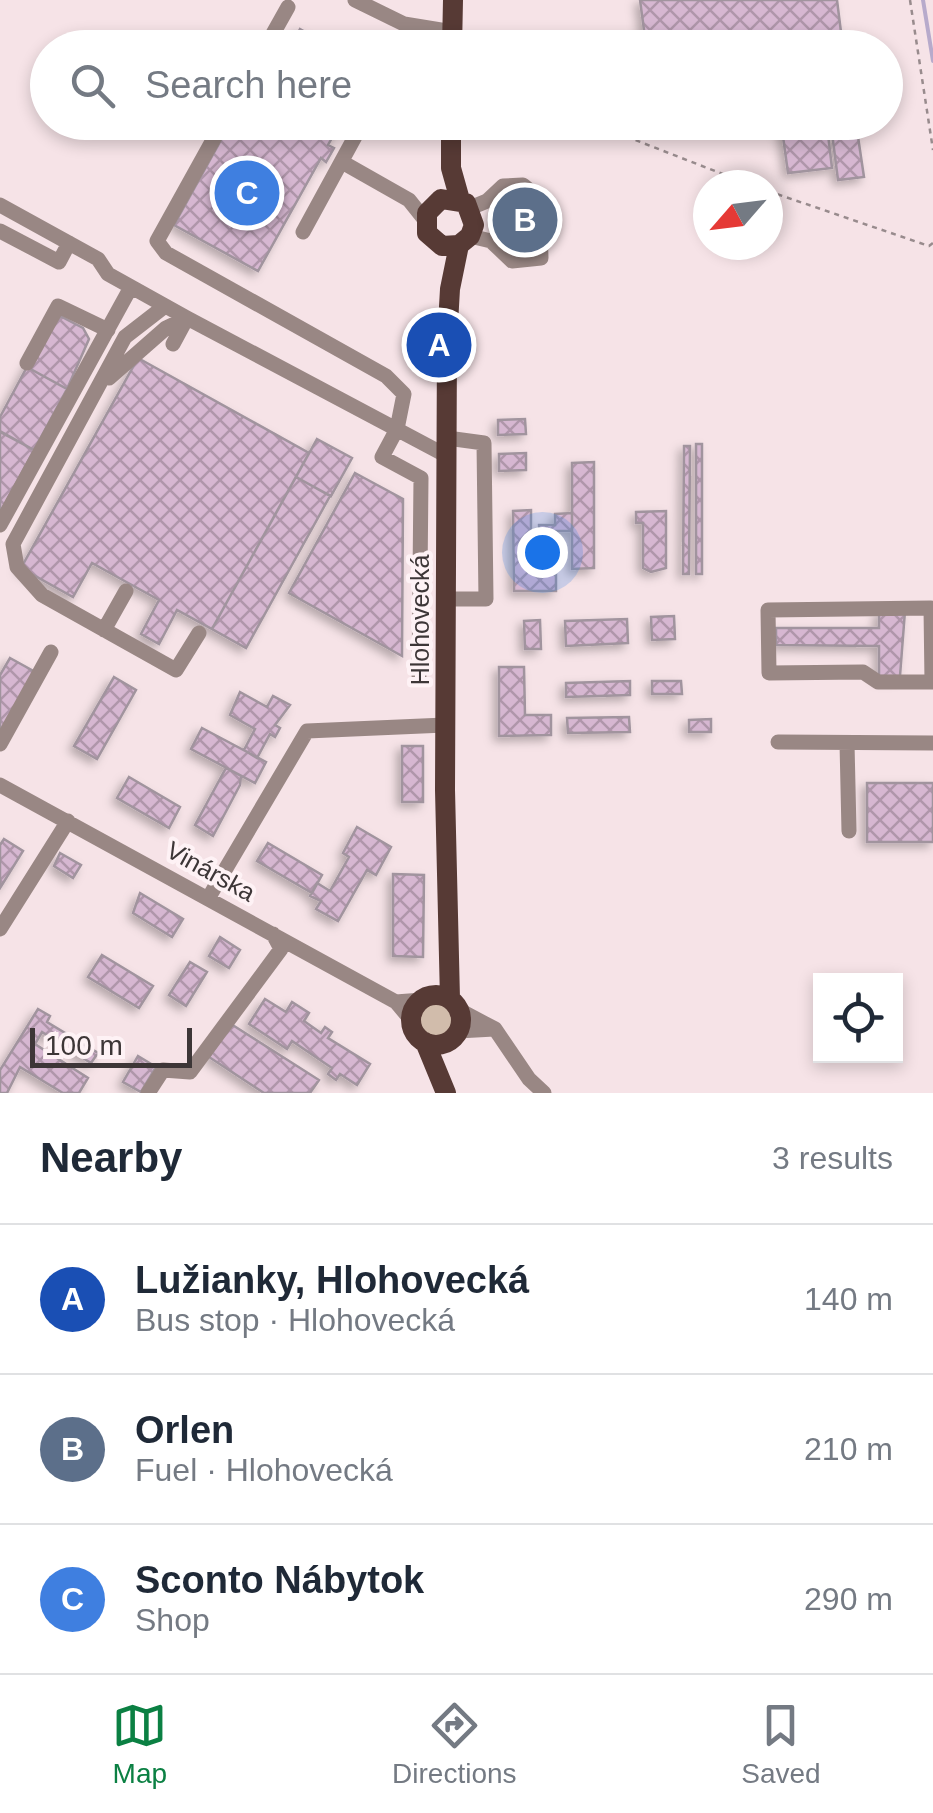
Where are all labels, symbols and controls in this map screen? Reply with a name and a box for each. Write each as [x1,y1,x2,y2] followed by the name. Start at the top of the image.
[30,30,903,140] search box
[65,58,120,113] icon: search
[145,64,352,106] text: Search here
[214,156,280,230] pin: C
[693,170,783,260] north arrow
[492,182,558,258] pin: B
[406,308,472,382] pin: A
[517,527,568,578] your location
[406,555,434,685] street label: Hlohovecká
[162,835,260,907] street label: Vinárska
[813,973,903,1063] map controls
[813,973,903,1063] button: locate
[30,1023,192,1068] scale bar
[45,1030,123,1061] text: 100 m
[40,1134,182,1181] text: Nearby
[772,1140,893,1176] text: 3 results
[135,1259,529,1301] text: Lužianky, Hlohovecká
[61,1281,84,1317] text: A
[804,1281,893,1317] text: 140 m
[135,1302,455,1338] text: Bus stop · Hlohovecká
[135,1409,234,1451] text: Orlen
[61,1431,84,1467] text: B
[804,1431,893,1467] text: 210 m
[135,1452,393,1488] text: Fuel · Hlohovecká
[135,1559,424,1601] text: Sconto Nábytok
[61,1581,84,1617] text: C
[804,1581,893,1617] text: 290 m
[135,1602,210,1638] text: Shop
[112,1698,167,1790] tab: Map
[392,1698,517,1790] tab: Directions
[741,1698,821,1790] tab: Saved

